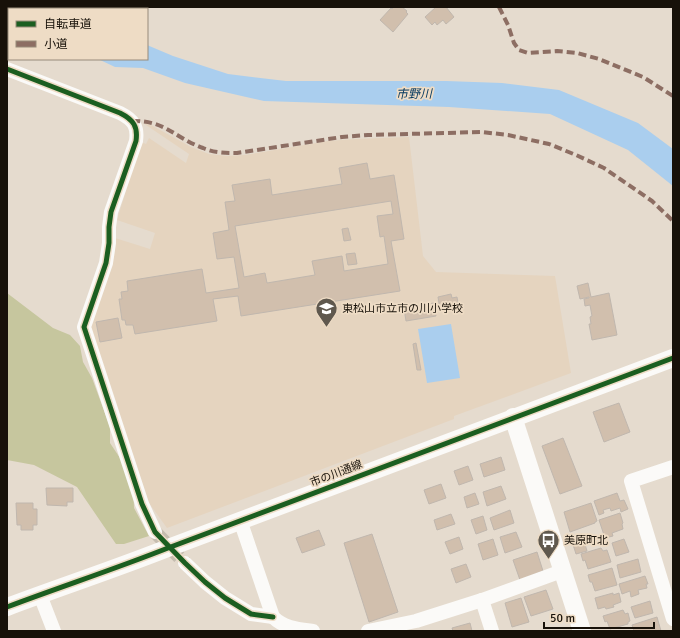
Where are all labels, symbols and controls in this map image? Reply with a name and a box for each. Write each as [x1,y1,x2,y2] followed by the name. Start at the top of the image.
[8,8,148,60] legend
[44,17,92,32] text: 自転車道
[44,37,68,52] text: 小道
[396,87,434,102] water label: 市野川
[313,295,339,328] school or university icon: 東松山市立市の川小学校
[342,302,463,315] place label: 東松山市立市の川小学校
[308,458,364,489] street label: 市の川通線
[535,527,561,560] bus stop icon: 美原町北
[564,534,608,547] place label: 美原町北
[544,604,654,630] scale bar
[550,611,575,626] text: 50 m

